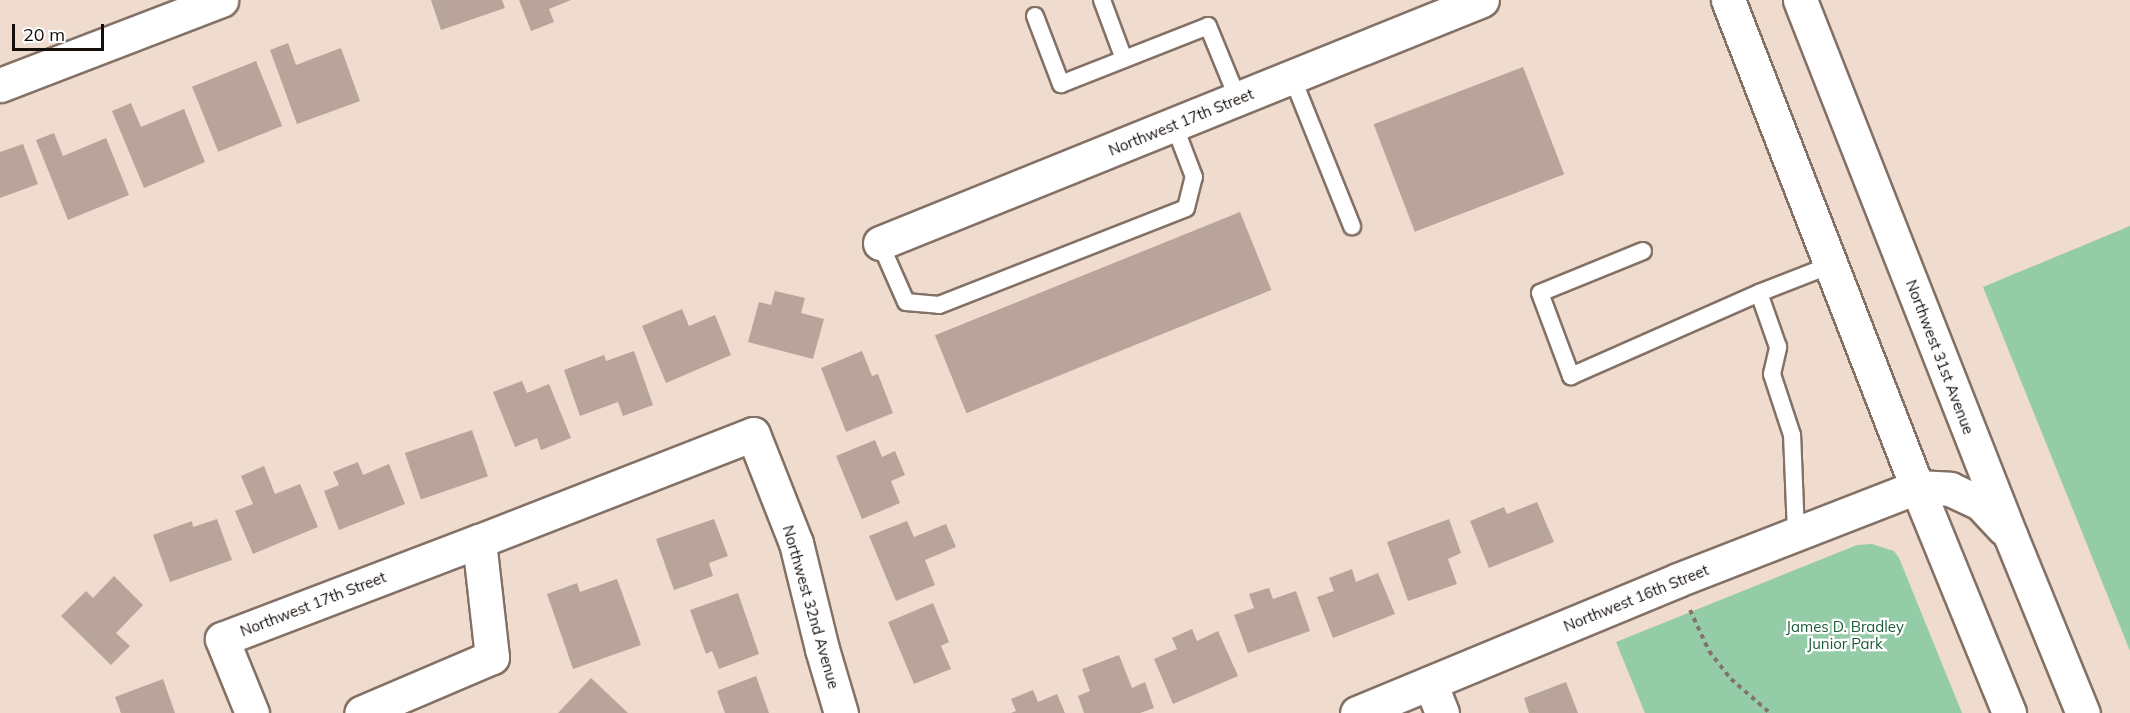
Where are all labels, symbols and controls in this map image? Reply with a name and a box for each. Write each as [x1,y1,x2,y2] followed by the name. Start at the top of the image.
[15,12,106,50] scale bar
[23,23,65,46] text: 20 m
[1106,85,1256,159] street label: Northwest 17th Street
[1902,277,1978,437] street label: Northwest 31st Avenue
[779,523,843,691] street label: Northwest 32nd Avenue
[1561,561,1711,635] street label: Northwest 16th Street
[238,568,388,640] street label: Northwest 17th Street
[1786,617,1904,652] park label: James D. Bradley Junior Park

